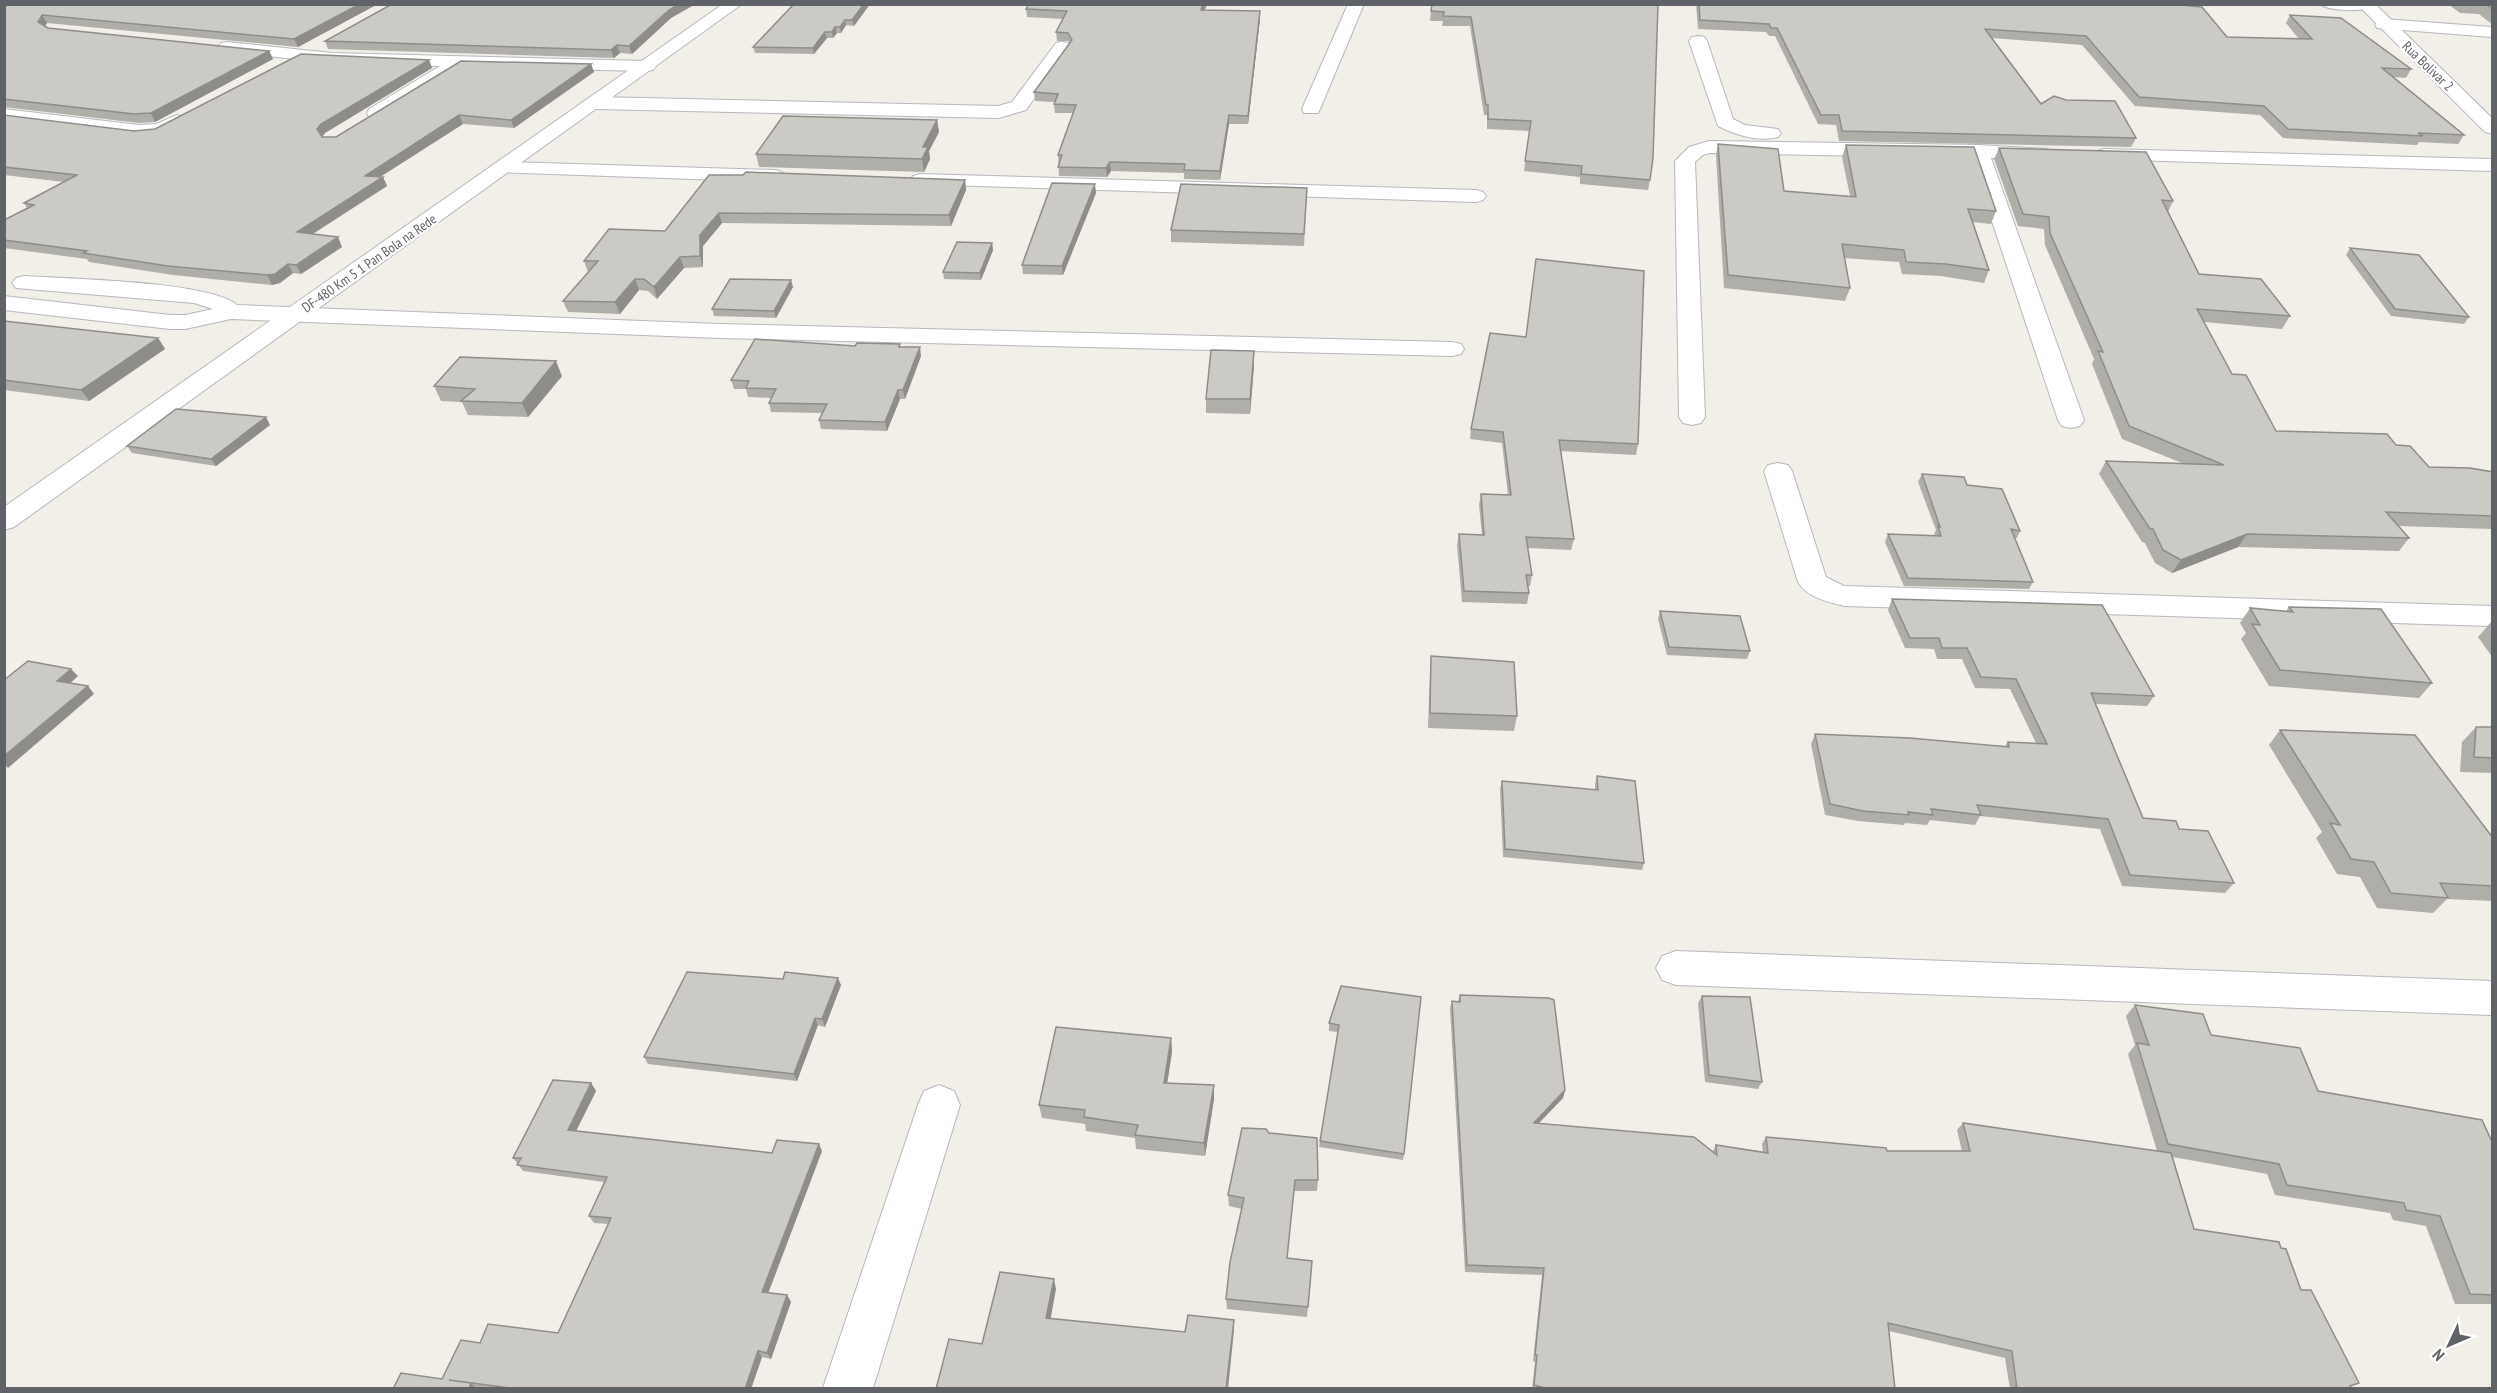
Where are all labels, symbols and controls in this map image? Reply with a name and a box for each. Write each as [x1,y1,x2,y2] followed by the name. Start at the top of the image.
[2399,37,2457,95] street label: Rua Bolivar 2
[298,210,440,316] street label: DF-480 Km 5 1 Pan Bola na Rede
[2419,1315,2479,1375] north arrow
[2428,1345,2448,1365] text: N

